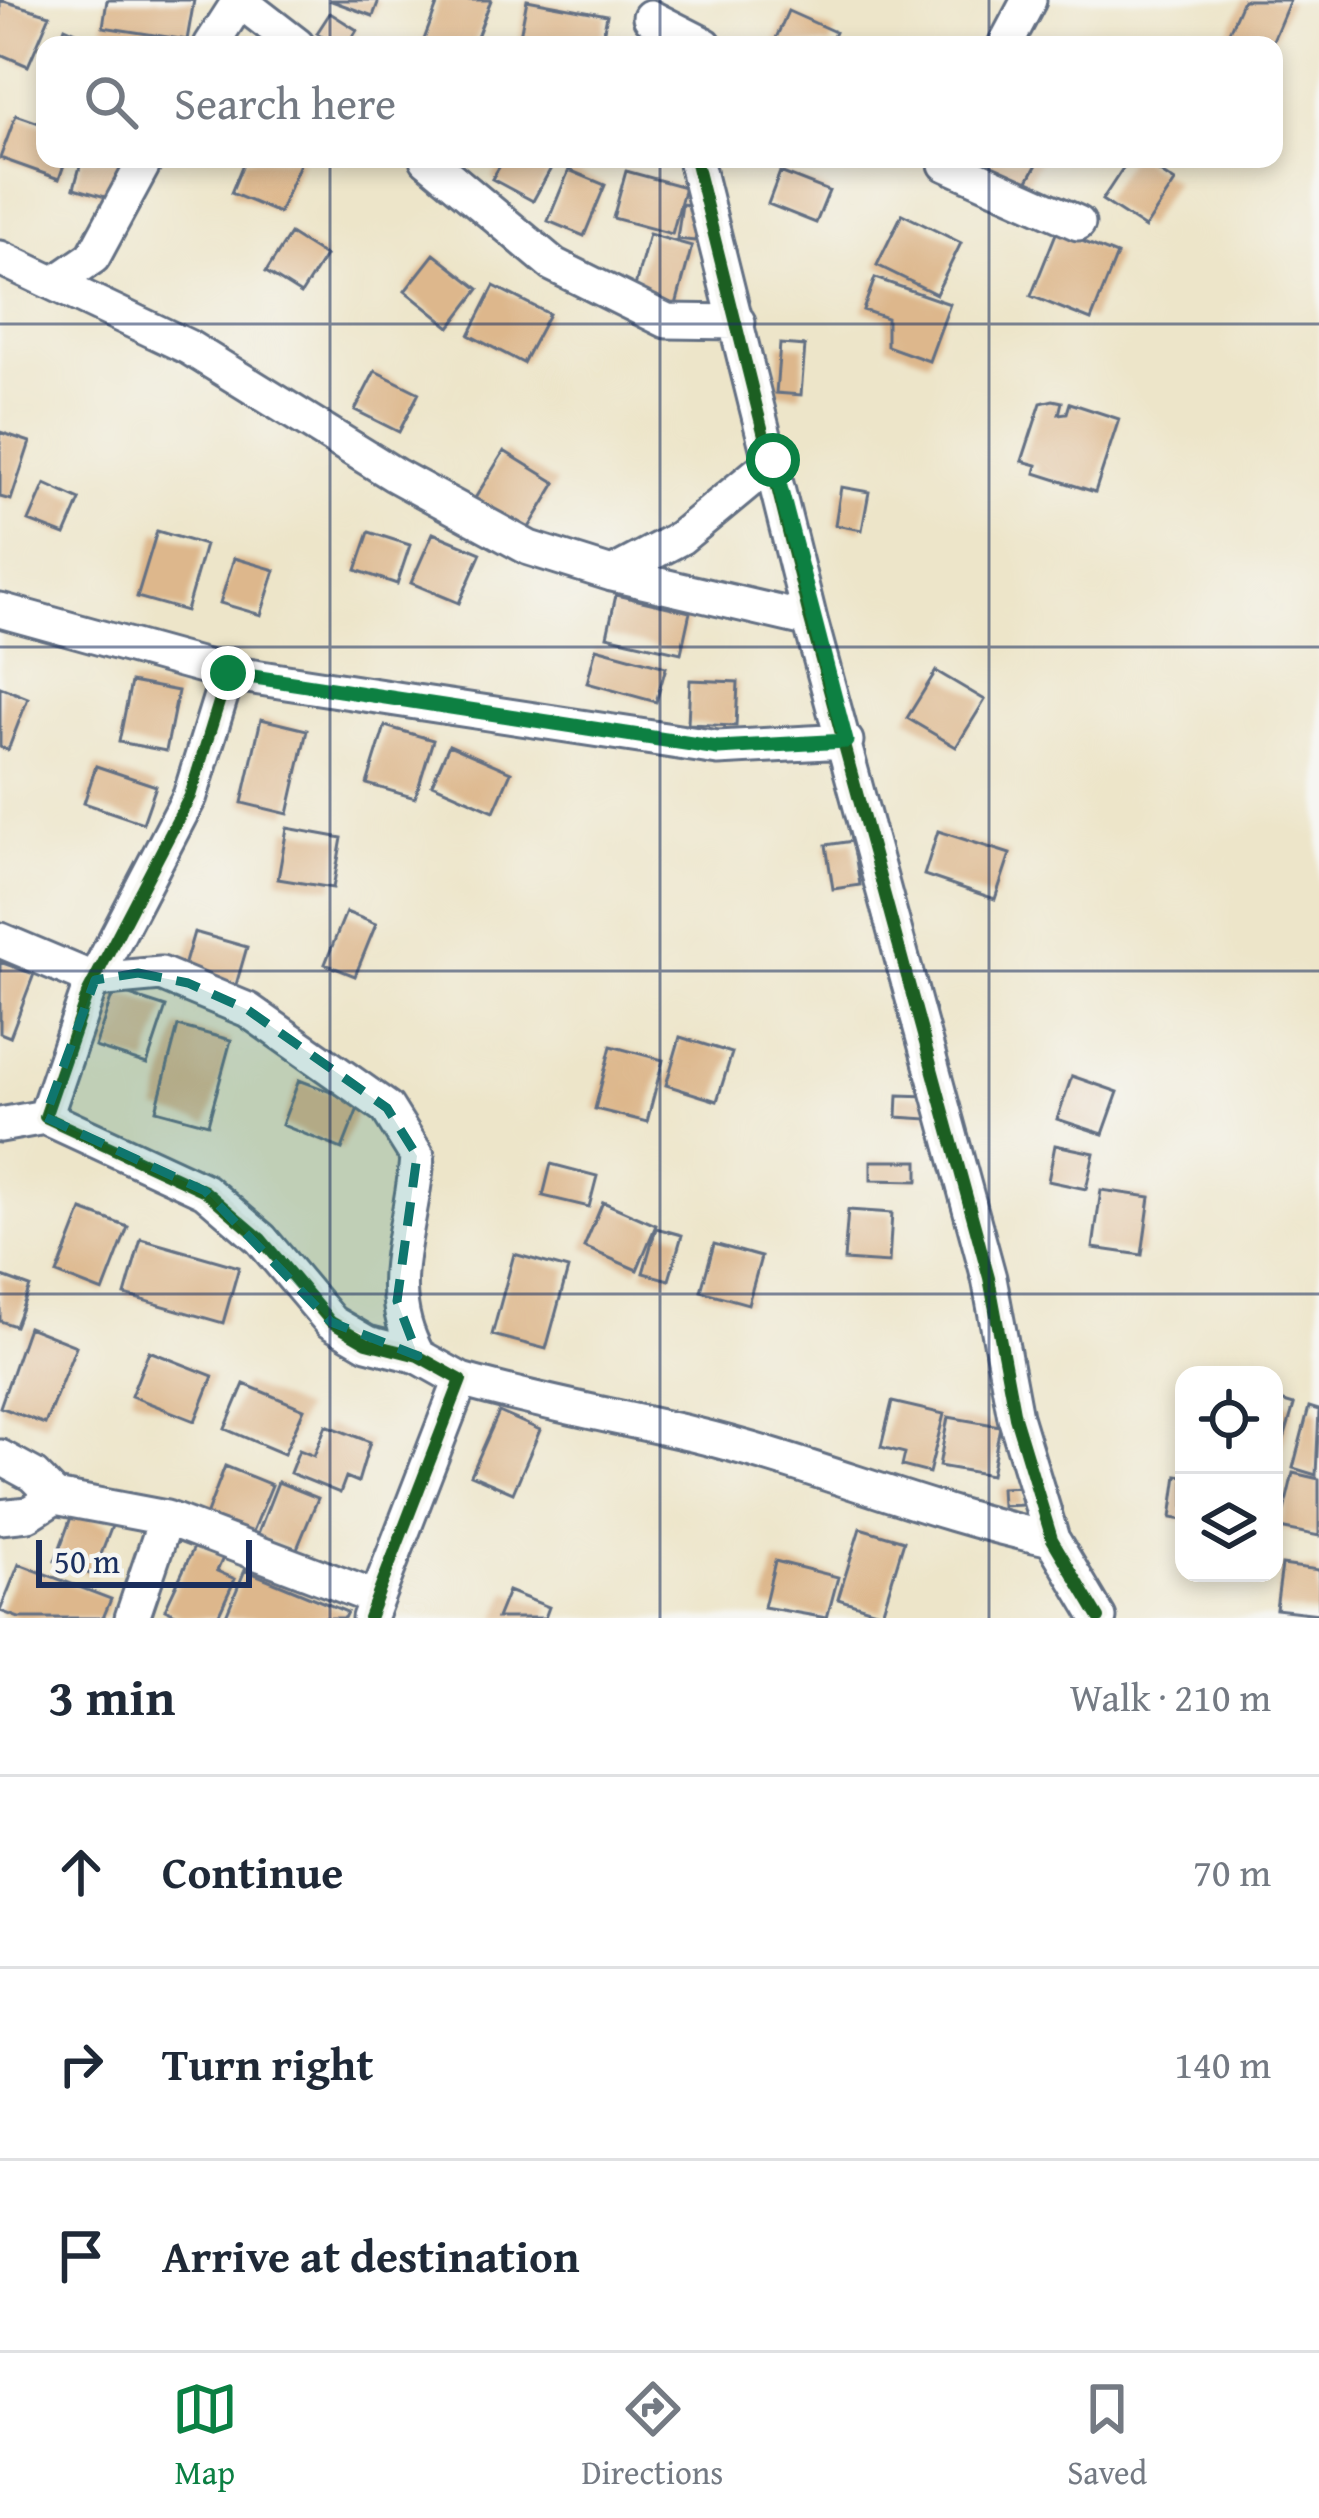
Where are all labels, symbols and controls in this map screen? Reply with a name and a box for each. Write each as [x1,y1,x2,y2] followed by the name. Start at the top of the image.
[36,36,1283,168] search box
[78,69,144,135] icon: search
[174,70,396,135] text: Search here
[746,433,800,487] route start
[201,646,255,700] route end
[1175,1366,1283,1582] map controls
[1175,1366,1283,1474] button: locate
[1175,1474,1283,1582] button: layers
[36,1534,252,1587] scale bar
[54,1537,120,1585] text: 50 m
[48,1659,175,1734] text: 3 min
[1070,1668,1271,1725] text: Walk · 210 m
[48,1839,114,1905] icon: ahead
[162,1839,343,1904] text: Continue
[1193,1843,1271,1900] text: 70 m
[48,2031,114,2097] icon: right
[162,2031,374,2096] text: Turn right
[1174,2035,1271,2092] text: 140 m
[48,2223,114,2289] icon: arrive
[162,2223,580,2288] text: Arrive at destination
[172,2376,238,2496] tab: Map
[582,2376,723,2496] tab: Directions
[1067,2376,1147,2496] tab: Saved

